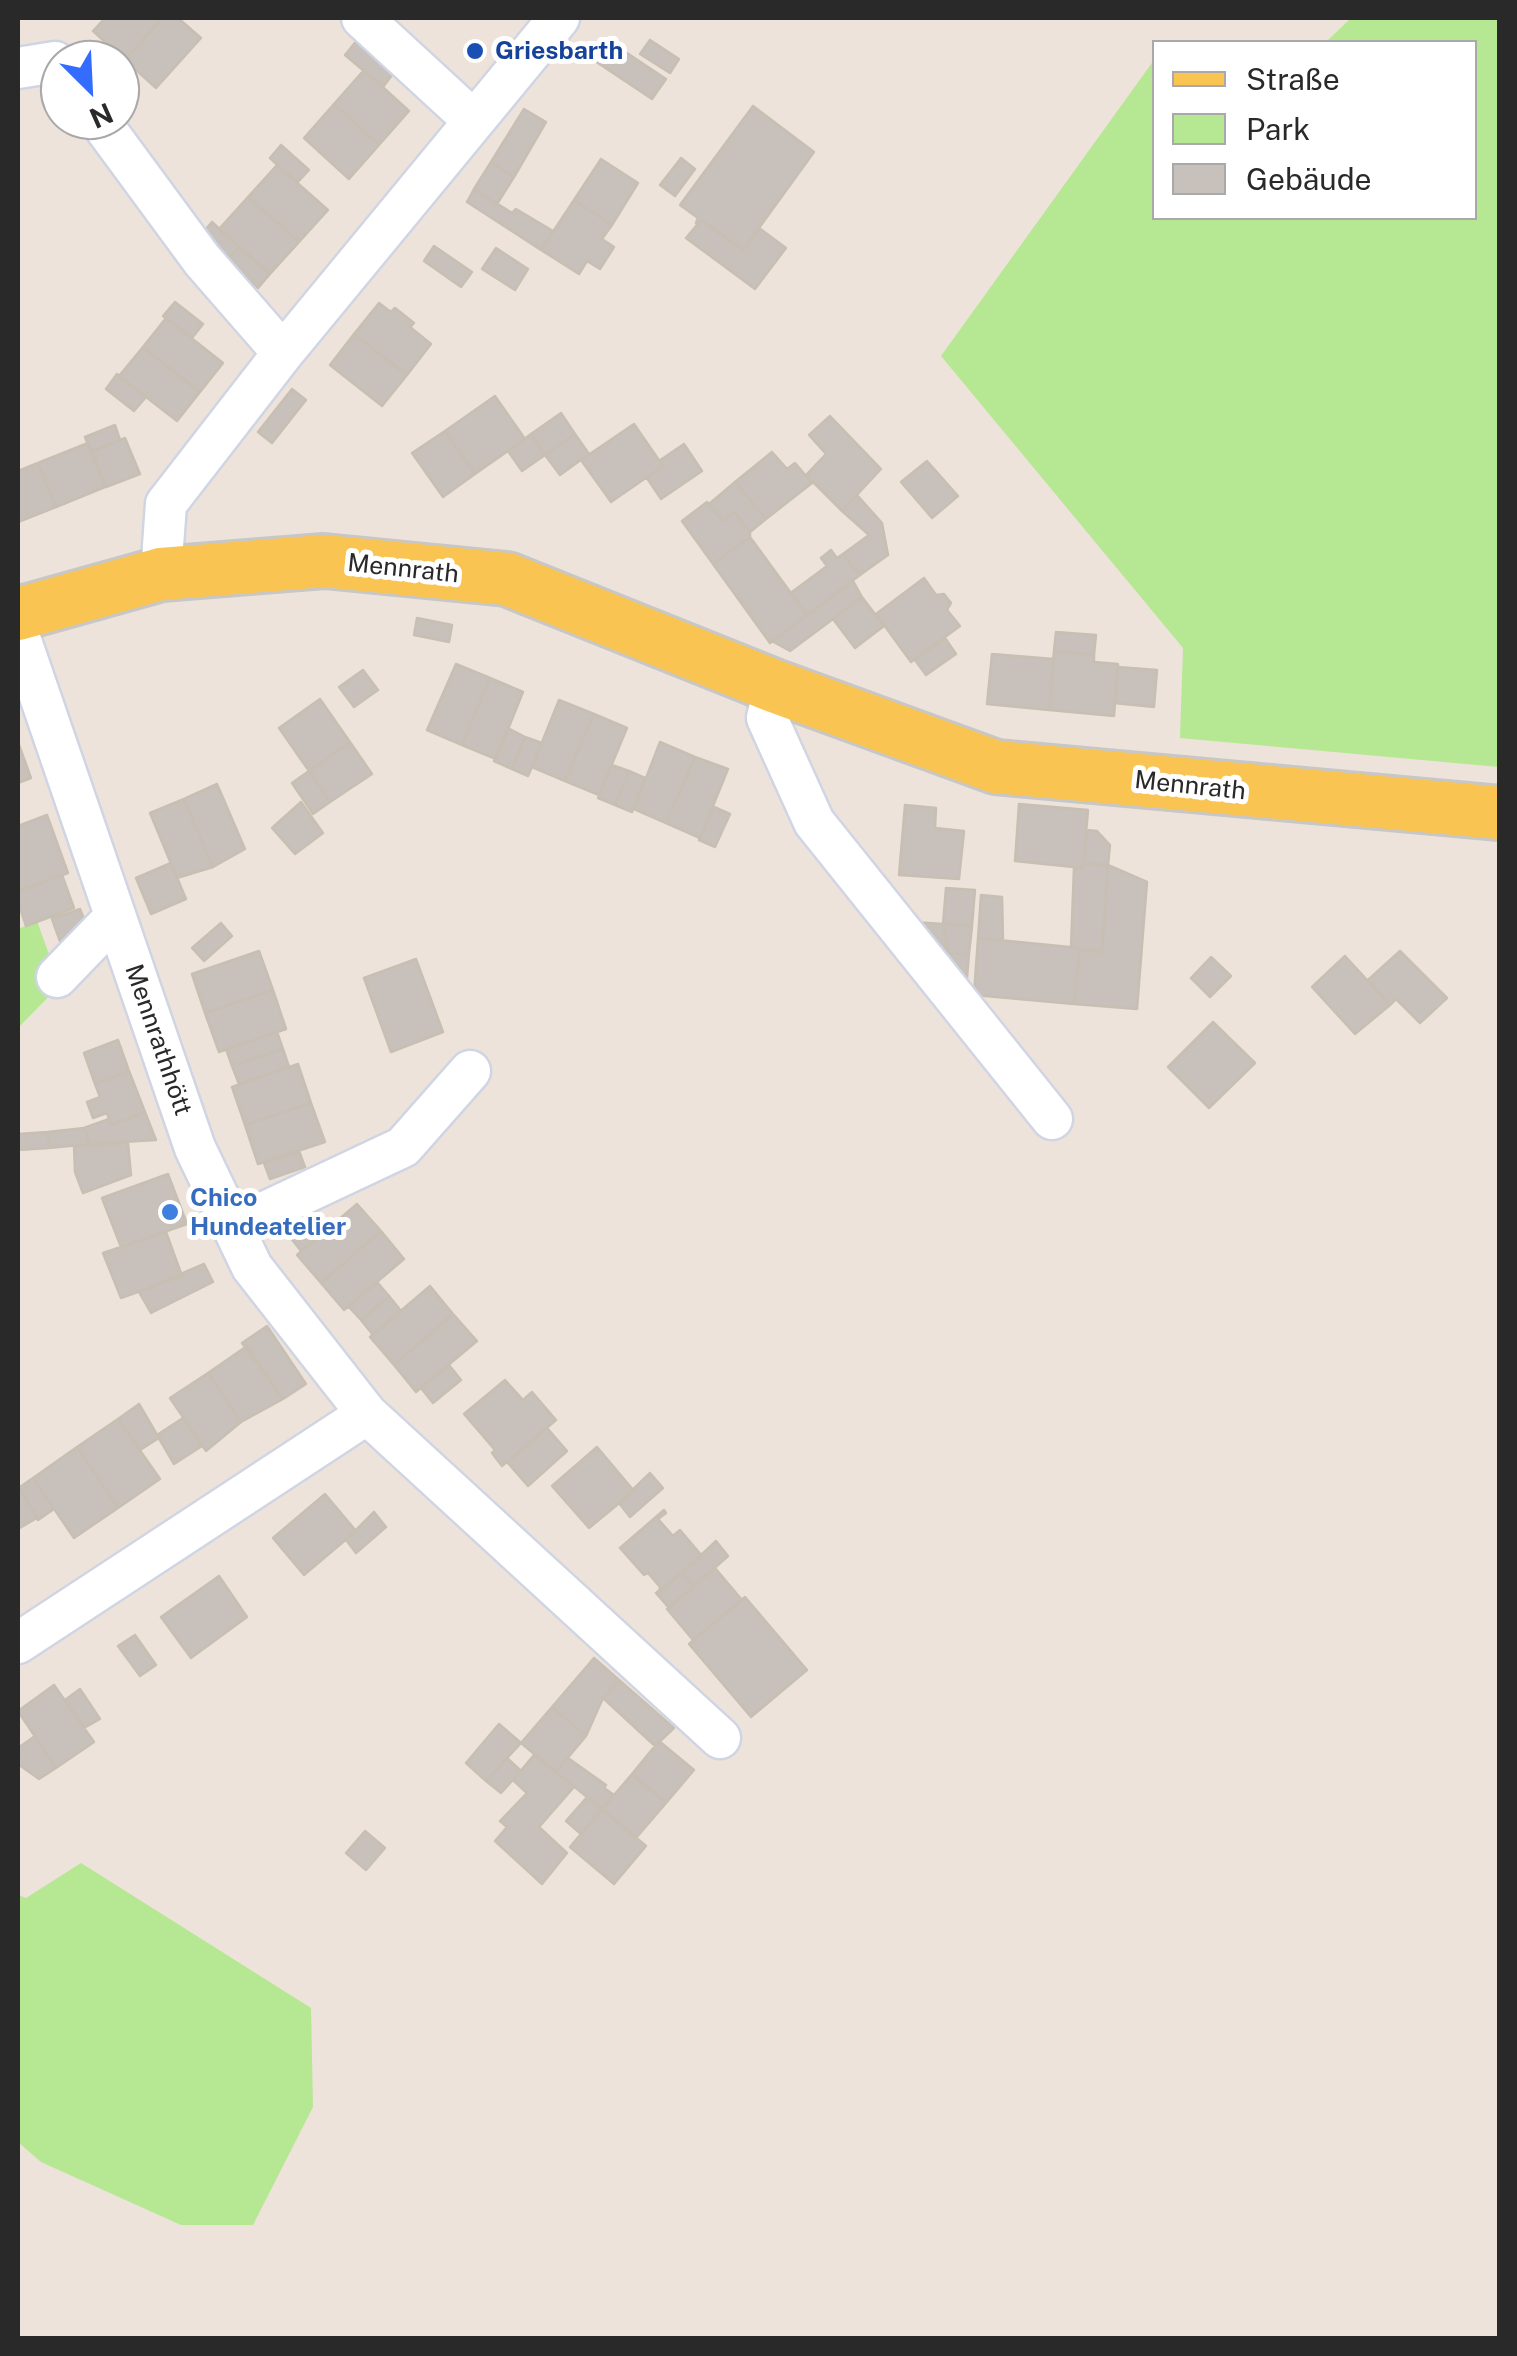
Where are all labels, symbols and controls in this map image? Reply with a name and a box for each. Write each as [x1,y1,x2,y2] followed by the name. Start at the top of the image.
[495,36,623,66] place label: Griesbarth
[40,40,140,140] north arrow
[464,40,486,62] marker: Griesbarth
[1152,40,1477,220] legend
[1246,61,1340,97] text: Straße
[85,97,118,136] text: N
[1246,111,1310,147] text: Park
[1246,161,1372,197] text: Gebäude
[346,548,460,590] street label: Mennrath
[1133,765,1247,807] street label: Mennrath
[118,960,198,1120] street label: Mennrathhött
[190,1183,346,1242] place label: Chico Hundeatelier
[159,1201,181,1223] marker: Chico Hundeatelier

